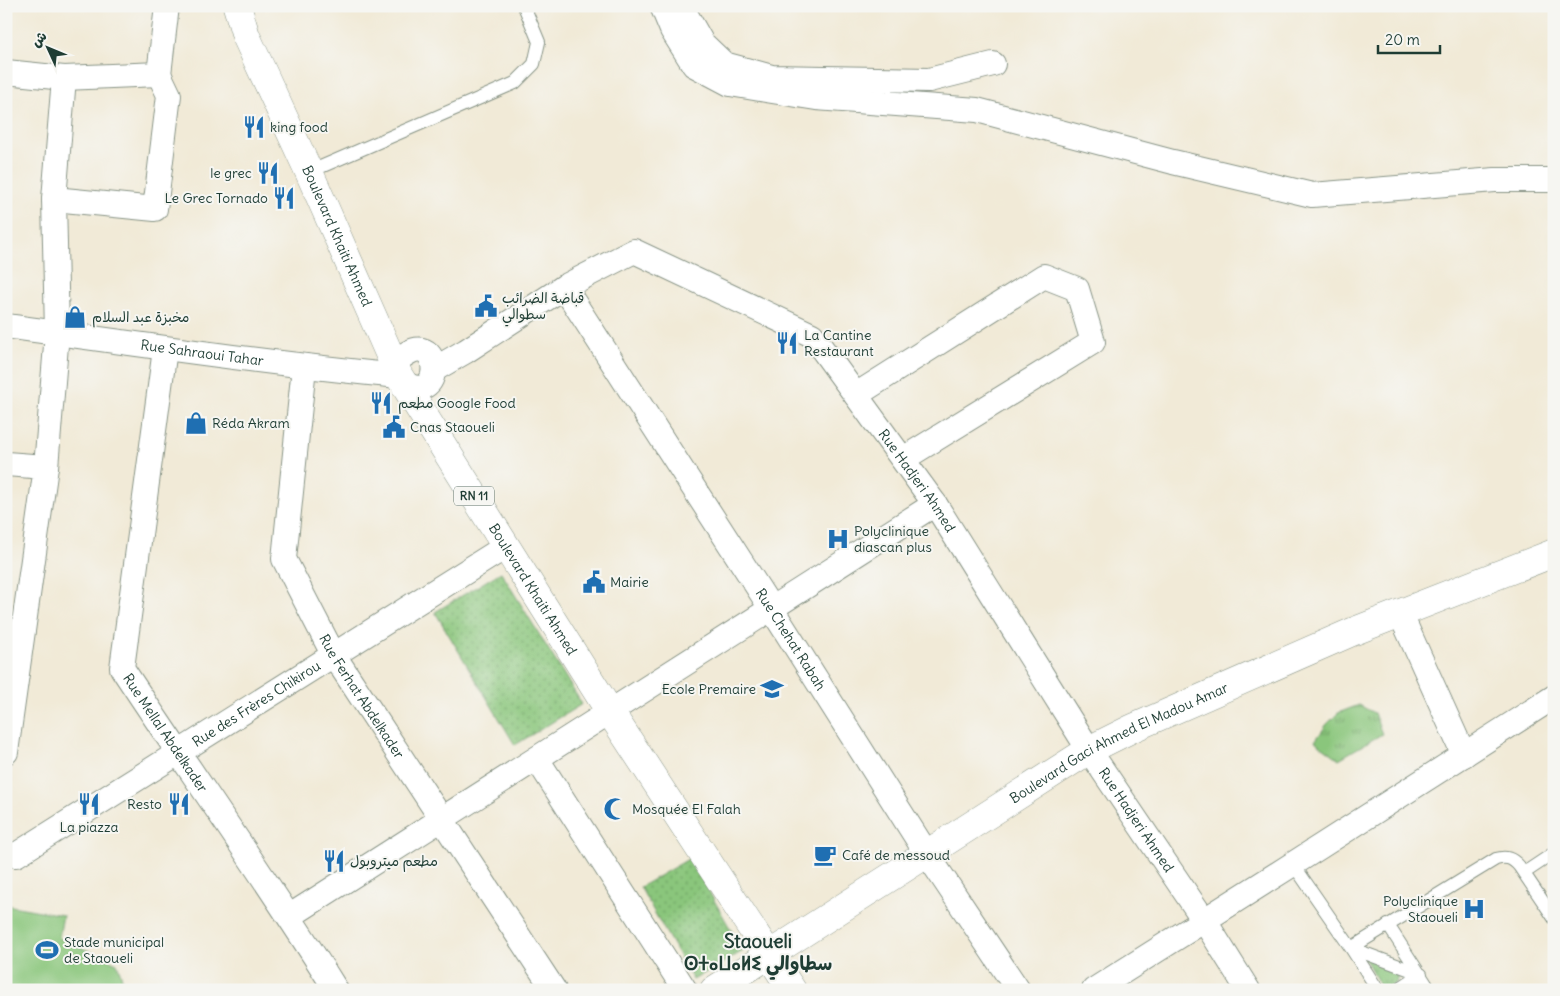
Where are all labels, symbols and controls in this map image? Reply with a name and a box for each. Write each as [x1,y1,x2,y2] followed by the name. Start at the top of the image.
[22,22,72,72] north arrow
[1378,22,1440,54] scale bar
[27,27,50,51] text: ش
[1385,30,1420,49] text: 20 m
[241,114,267,140] restaurant icon: king food
[270,118,328,136] place label: king food
[255,160,281,186] restaurant icon: le grec
[298,163,376,309] street label: Boulevard Khaiti Ahmed
[210,164,252,182] place label: le grec
[271,185,297,211] restaurant icon: Le Grec Tornado
[164,189,268,207] place label: Le Grec Tornado
[502,289,584,327] place label: قباضة الضرائب سطوالي
[473,293,499,319] public building icon: قباضة الضرائب سطوالي
[62,304,88,330] shop icon: مخبزة عبد السلام
[92,308,190,328] place label: مخبزة عبد السلام
[804,326,874,360] place label: La Cantine Restaurant
[774,330,800,356] restaurant icon: La Cantine Restaurant
[140,336,265,370] street label: Rue Sahraoui Tahar
[368,390,394,416] restaurant icon: مطعم Google Food
[398,394,516,414] place label: مطعم Google Food
[183,410,209,436] shop icon: Réda Akram
[212,414,290,432] place label: Réda Akram
[381,414,407,440] public building icon: Cnas Staoueli
[410,418,495,436] place label: Cnas Staoueli
[874,426,959,536] street label: Rue Hadjeri Ahmed
[454,486,494,506] road number: RN 11
[485,520,581,658] street label: Boulevard Khaiti Ahmed
[854,522,932,556] place label: Polyclinique diascan plus
[825,526,851,552] hospital icon: Polyclinique diascan plus
[581,569,607,595] public building icon: Mairie
[610,573,649,591] place label: Mairie
[752,585,830,694] street label: Rue Chehat Rabah
[315,631,408,762] street label: Rue Ferhat Abdelkader
[189,657,324,751] street label: Rue des Frères Chikirou
[119,670,212,796] street label: Rue Mellal Abdelkader
[759,676,785,702] school or university icon: Ecole Premaire
[1006,678,1231,807] street label: Boulevard Gaci Ahmed El Madou Amar
[662,680,756,698] place label: Ecole Premaire
[1095,764,1178,875] street label: Rue Hadjeri Ahmed
[76,791,102,817] restaurant icon: La piazza
[166,791,192,817] restaurant icon: Resto
[127,795,162,813] place label: Resto
[602,796,628,822] mosque icon: Mosquée El Falah
[632,800,741,818] place label: Mosquée El Falah
[59,818,119,836] place label: La piazza
[812,842,838,868] cafe icon: Café de messoud
[842,846,950,864] place label: Café de messoud
[321,848,347,874] restaurant icon: مطعم ميتروبول
[350,852,438,872] place label: مطعم ميتروبول
[1383,892,1458,926] place label: Polyclinique Staoueli
[1461,896,1487,922] hospital icon: Polyclinique Staoueli
[684,929,832,980] district label: Staoueli ⵙⵜⴰⵡⴰⵍⵉ سطاوالي
[64,933,164,967] place label: Stade municipal de Staoueli
[34,937,60,963] sports icon: Stade municipal de Staoueli

